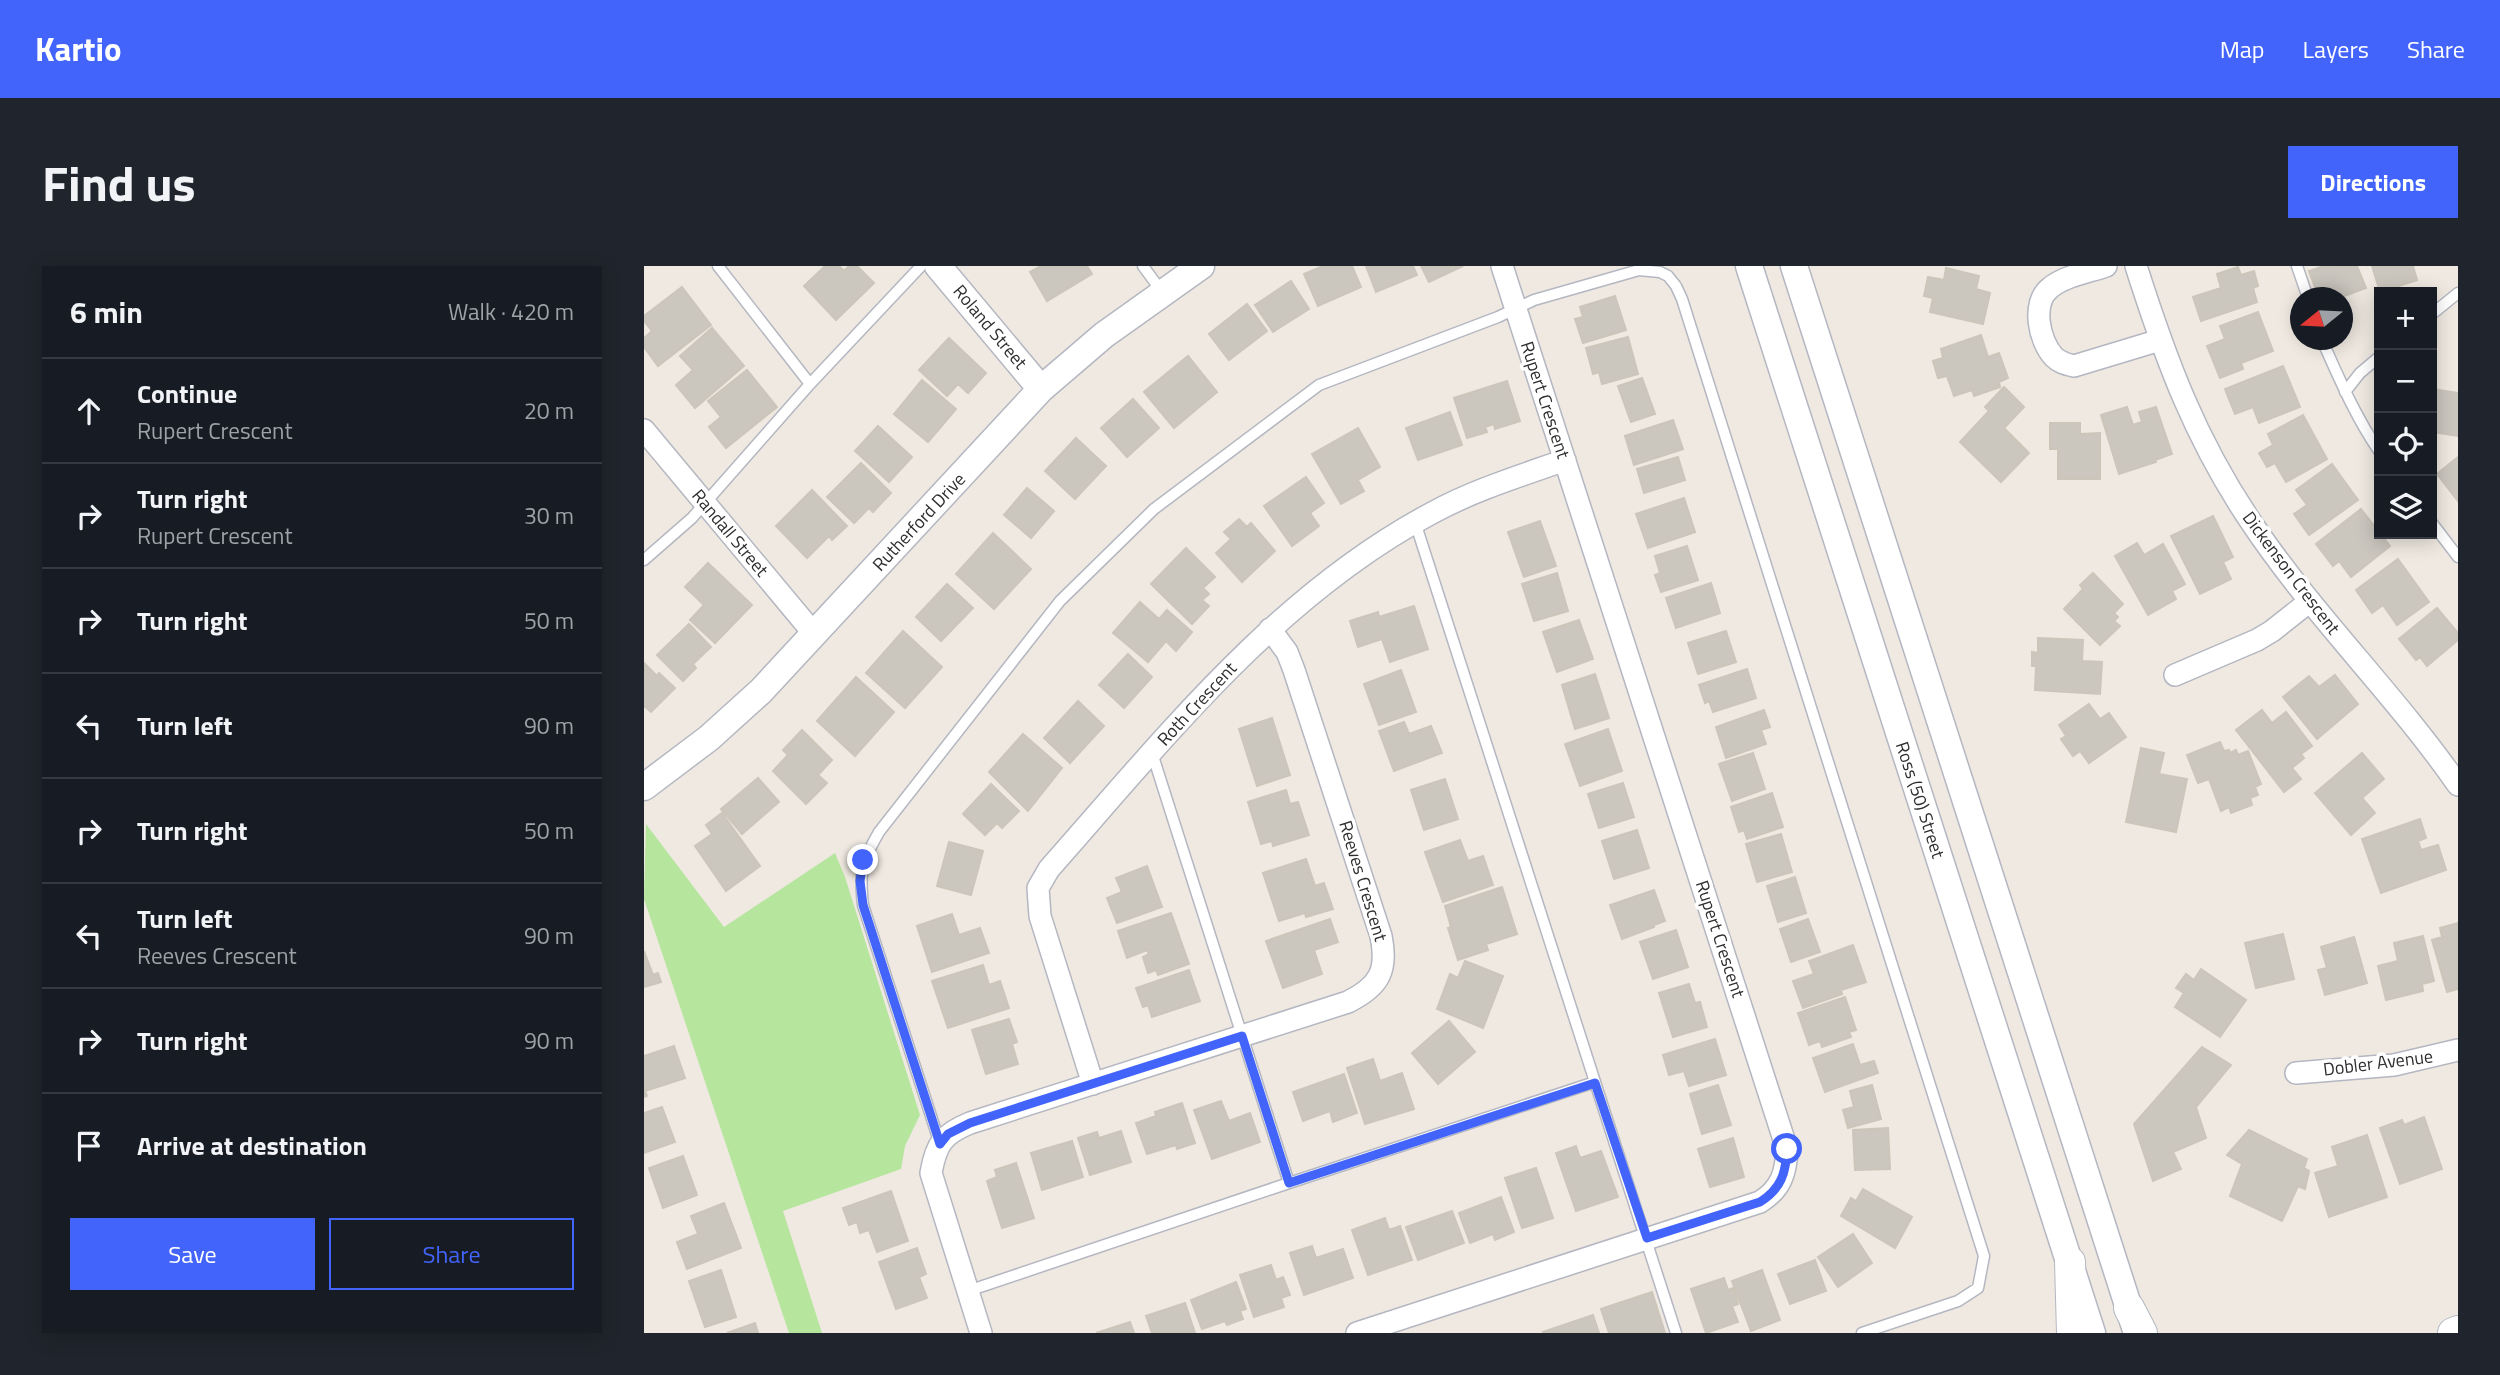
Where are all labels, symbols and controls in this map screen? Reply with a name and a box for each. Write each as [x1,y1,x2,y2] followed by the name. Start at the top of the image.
[35,24,122,74] text: Kartio
[2220,31,2265,67] text: Map
[2303,31,2369,67] text: Layers
[2407,31,2465,67] text: Share
[42,145,196,220] text: Find us
[2288,146,2458,218] button: Directions
[947,278,1034,375] street label: Roland Street
[2290,287,2353,350] north arrow
[2374,287,2437,539] map controls
[2374,287,2437,350] button: +
[70,289,143,335] text: 6 min
[448,294,574,329] text: Walk · 420 m
[1514,338,1577,463] street label: Rupert Crescent
[2374,350,2437,413] button: −
[137,374,237,413] text: Continue
[70,392,108,430] icon: ahead
[524,393,574,428] text: 20 m
[137,413,292,448] text: Rupert Crescent
[2374,413,2437,476] button: locate
[866,466,971,577] street label: Rutherford Drive
[2374,476,2437,539] button: layers
[137,479,248,518] text: Turn right
[686,483,776,583] street label: Randall Street
[70,497,108,535] icon: right
[524,498,574,533] text: 30 m
[2236,505,2347,640] street label: Dickenson Crescent
[137,518,292,553] text: Rupert Crescent
[137,601,248,640] text: Turn right
[70,602,108,640] icon: right
[524,603,574,638] text: 50 m
[1151,655,1243,752] street label: Roth Crescent
[137,706,232,745] text: Turn left
[70,707,108,745] icon: left
[524,708,574,743] text: 90 m
[1889,738,1952,862] street label: Ross (50) Street
[137,811,248,850] text: Turn right
[70,812,108,850] icon: right
[524,813,574,848] text: 50 m
[1332,817,1395,945] street label: Reeves Crescent
[847,844,878,875] route end
[1689,877,1752,1002] street label: Rupert Crescent
[137,899,232,938] text: Turn left
[70,917,108,955] icon: left
[524,918,574,953] text: 90 m
[137,938,297,973] text: Reeves Crescent
[137,1021,248,1060] text: Turn right
[70,1022,108,1060] icon: right
[524,1023,574,1058] text: 90 m
[2322,1042,2434,1083] street label: Dobler Avenue
[137,1126,367,1165] text: Arrive at destination
[70,1127,108,1165] icon: arrive
[1771,1133,1802,1164] route start
[70,1218,315,1290] button: Save
[329,1218,574,1290] button: Share

